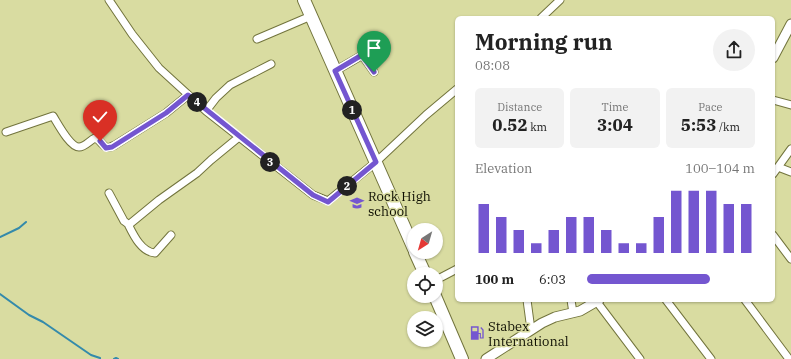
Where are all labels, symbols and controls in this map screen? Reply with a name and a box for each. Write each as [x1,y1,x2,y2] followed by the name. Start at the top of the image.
[475,27,613,56] text: Morning run
[713,29,755,71] button: share
[357,31,391,72] pin
[363,37,385,59] icon: arrive
[475,57,510,74] text: 08:08
[187,92,207,112] pin: 4
[194,95,200,109] text: 4
[83,100,117,141] pin
[342,100,362,120] pin: 1
[497,100,542,114] text: Distance
[601,100,629,114] text: Time
[698,100,722,114] text: Pace
[349,103,355,117] text: 1
[89,106,111,128] icon: check
[492,114,528,136] text: 0.52
[597,114,633,136] text: 3:04
[681,114,716,136] text: 5:53
[528,120,547,134] text: km
[716,120,740,134] text: /km
[260,152,280,172] pin: 3
[267,155,273,169] text: 3
[475,160,532,177] text: Elevation
[685,160,755,177] text: 100–104 m
[337,176,357,196] pin: 2
[344,179,350,193] text: 2
[368,188,431,220] place label: Rock High school
[349,195,365,211] school or university icon: Rock High school
[407,223,443,259] north arrow
[407,223,443,347] map controls
[407,267,443,303] button: locate
[475,271,514,288] text: 100 m
[539,271,566,288] text: 6:03
[407,311,443,347] button: layers
[488,318,569,350] place label: Stabex International
[469,325,485,341] fuel station icon: Stabex International

